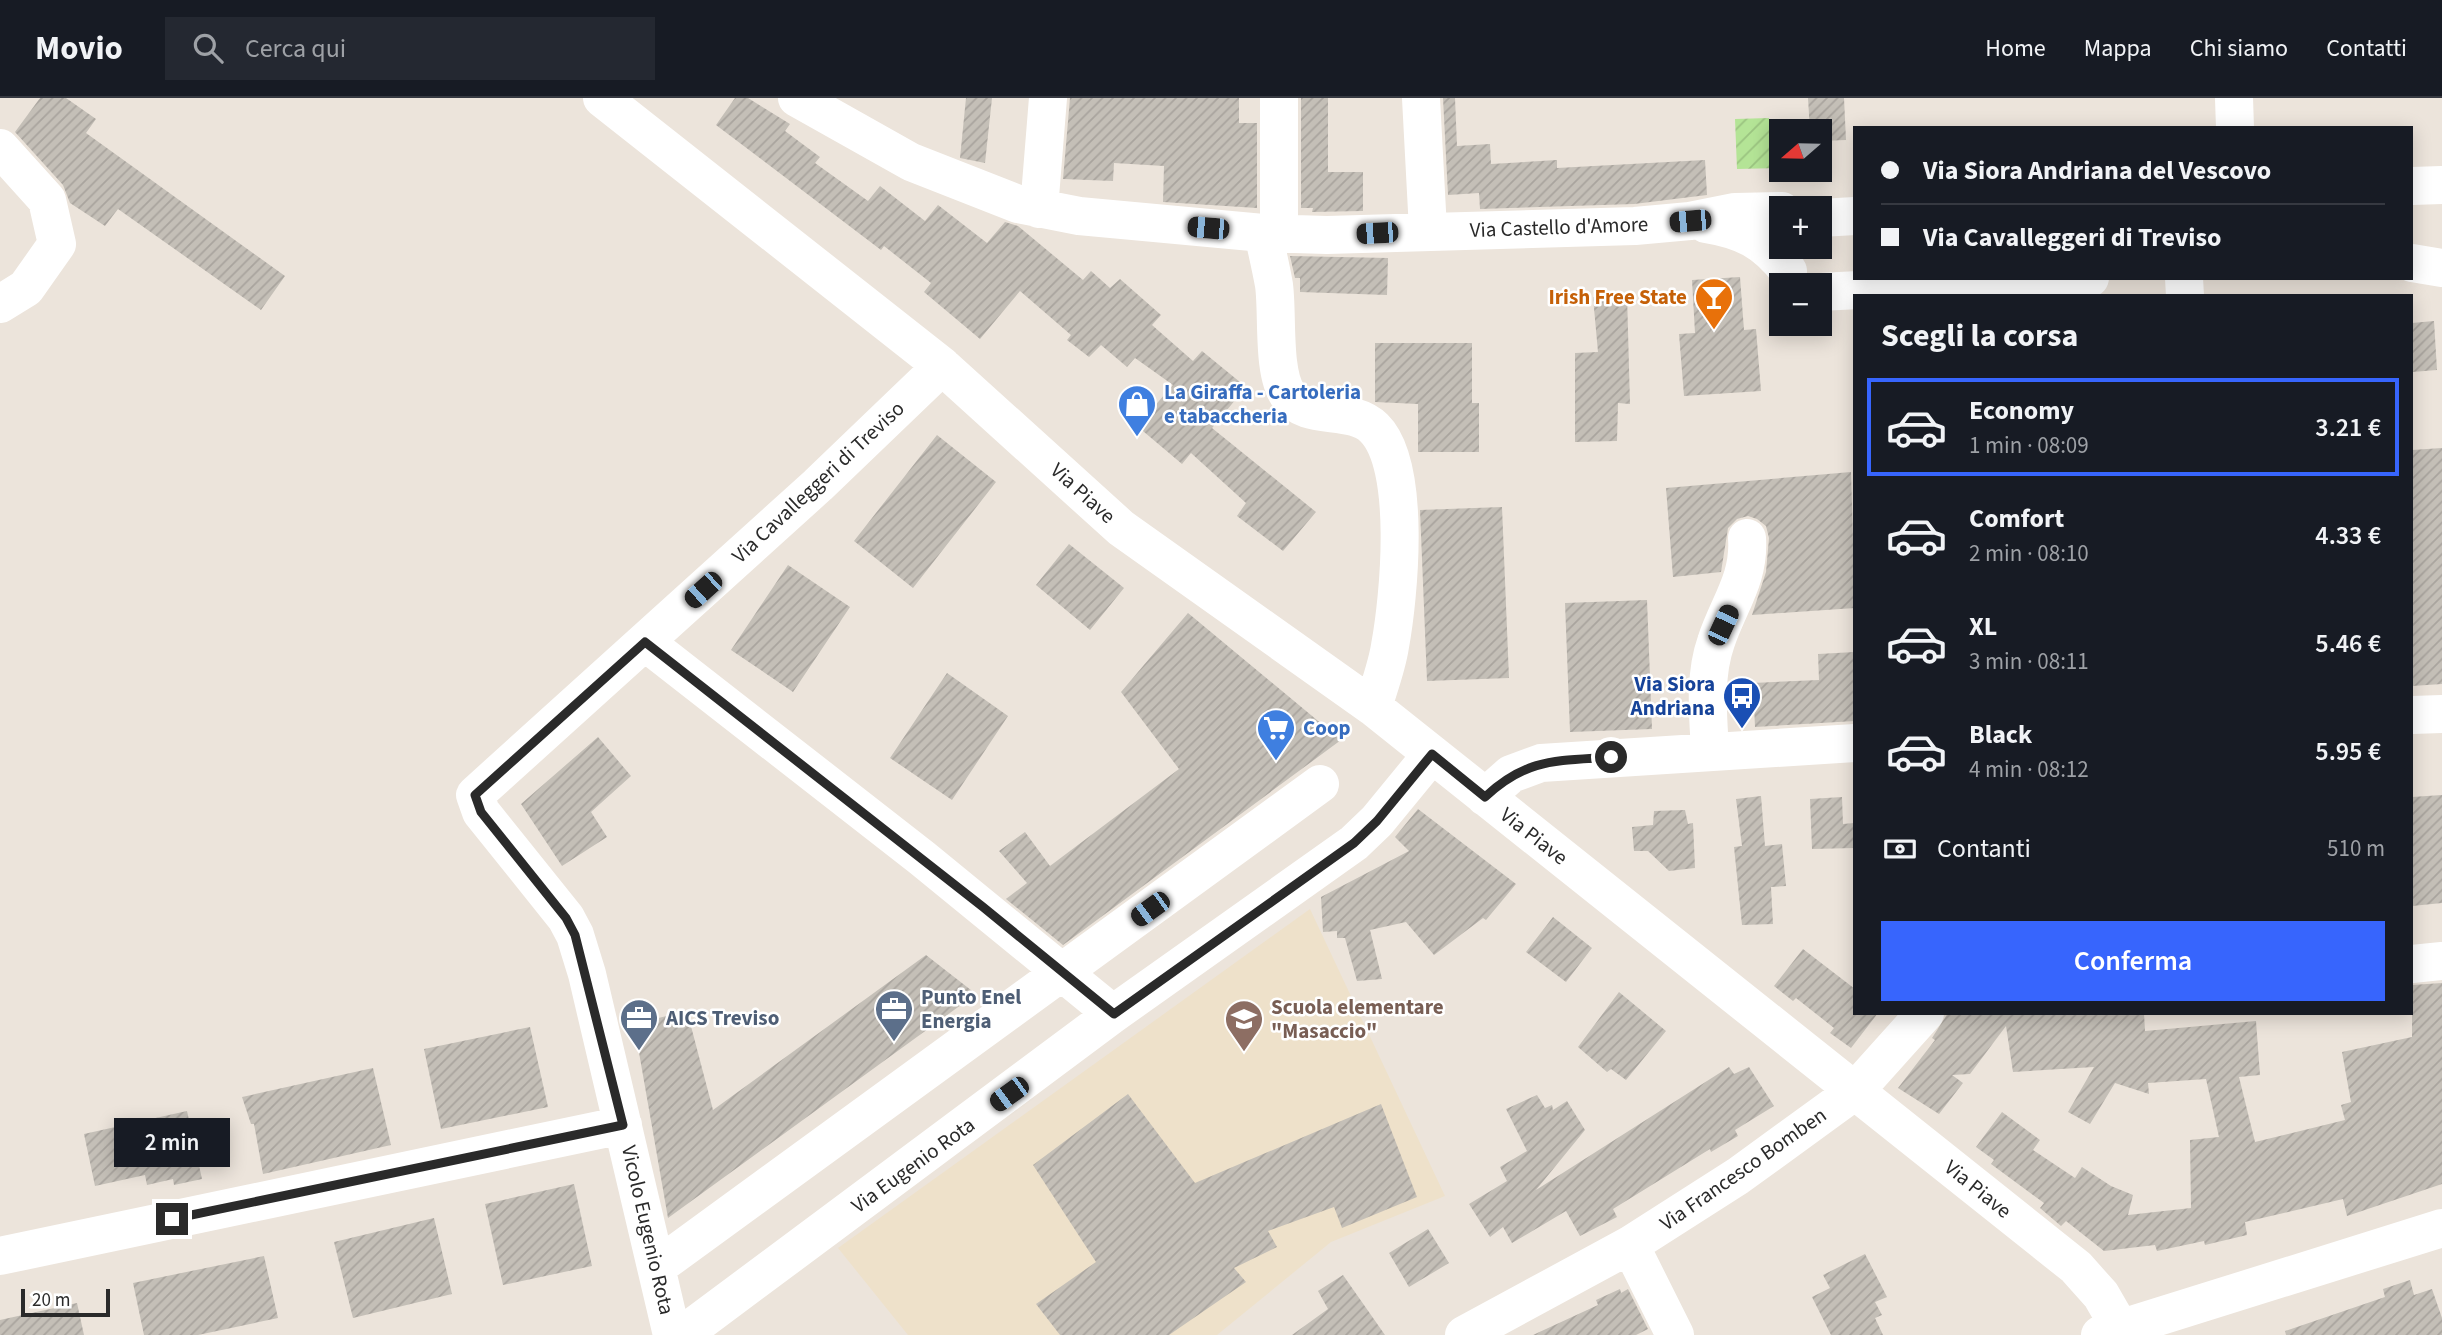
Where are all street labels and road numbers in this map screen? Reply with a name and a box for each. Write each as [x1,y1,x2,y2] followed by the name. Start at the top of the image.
[1469,209,1649,245] street label: Via Castello d'Amore
[725,394,911,570] street label: Via Cavalleggeri di Treviso
[1044,456,1122,530] street label: Via Piave
[1494,800,1574,872] street label: Via Piave
[1654,1100,1832,1238] street label: Via Francesco Bomben
[845,1110,981,1220] street label: Via Eugenio Rota
[614,1142,682,1318] street label: Vicolo Eugenio Rota
[1938,1153,2018,1225] street label: Via Piave

